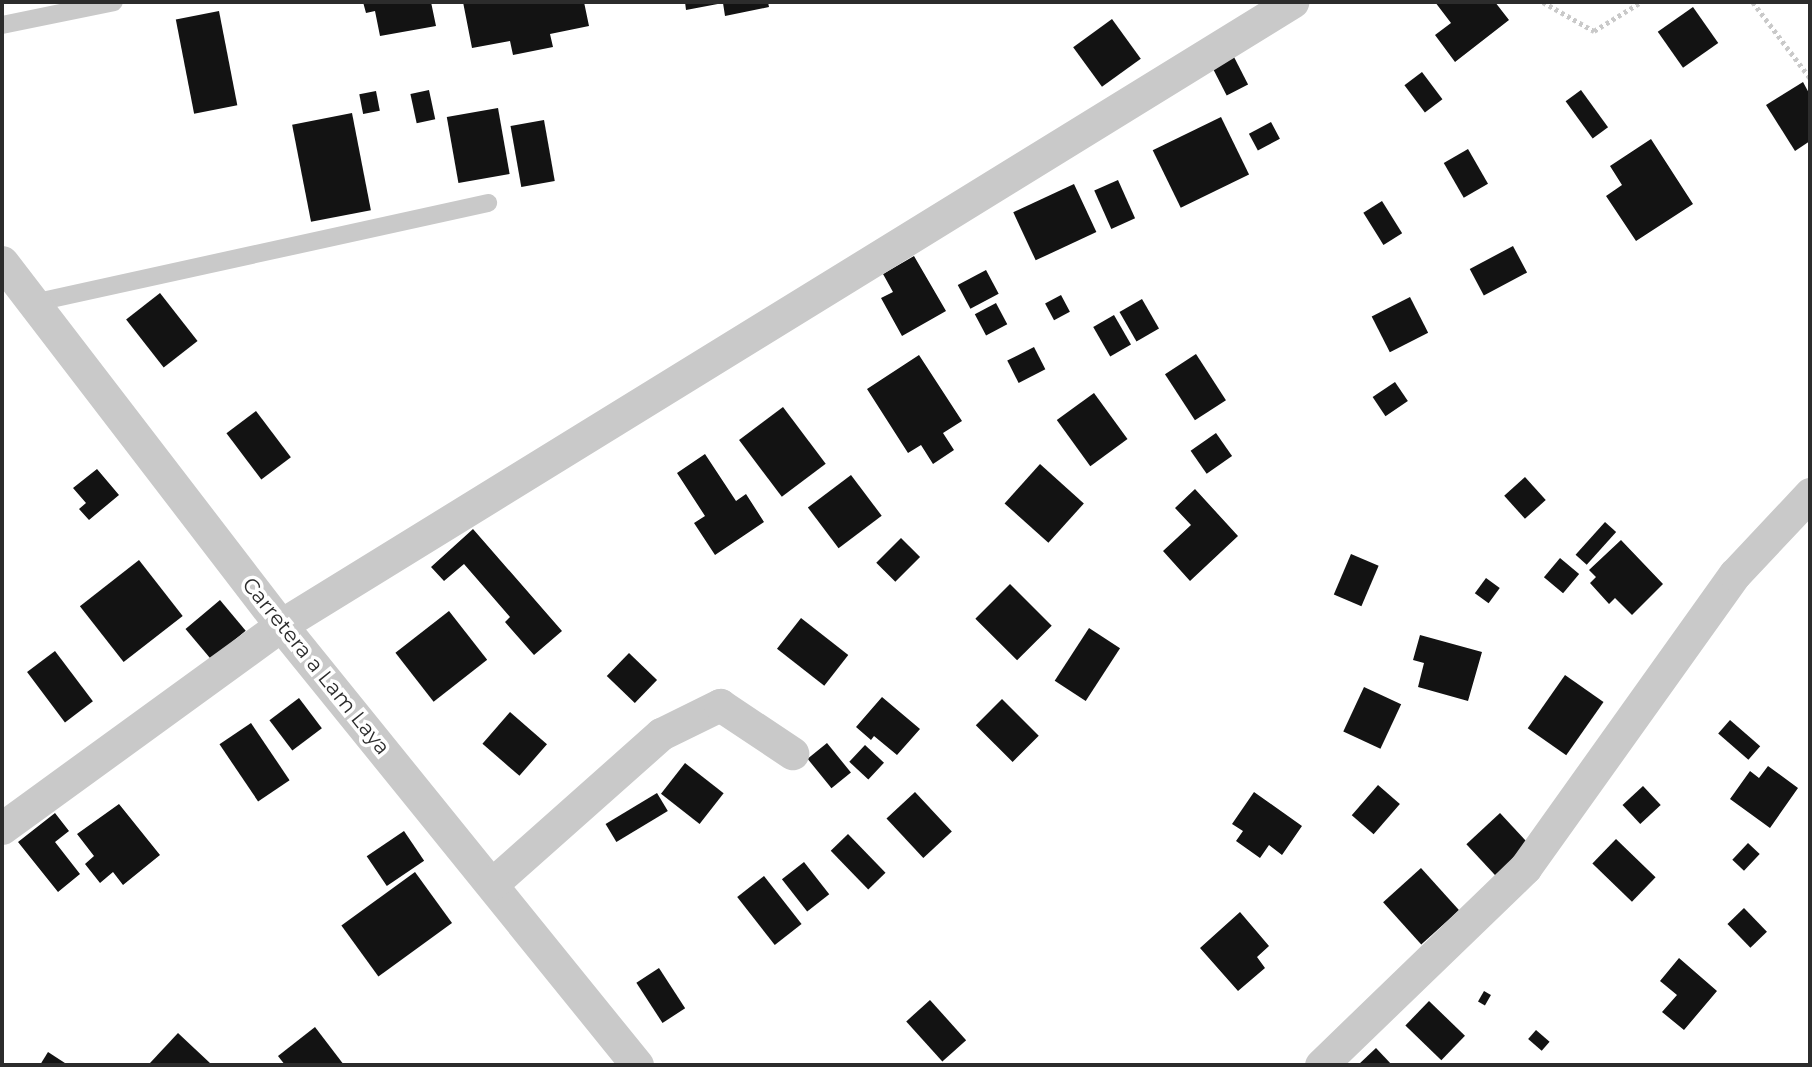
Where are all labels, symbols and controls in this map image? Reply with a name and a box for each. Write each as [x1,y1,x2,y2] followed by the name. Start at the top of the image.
[237,572,395,760] street label: Carretera a Lam Laya

